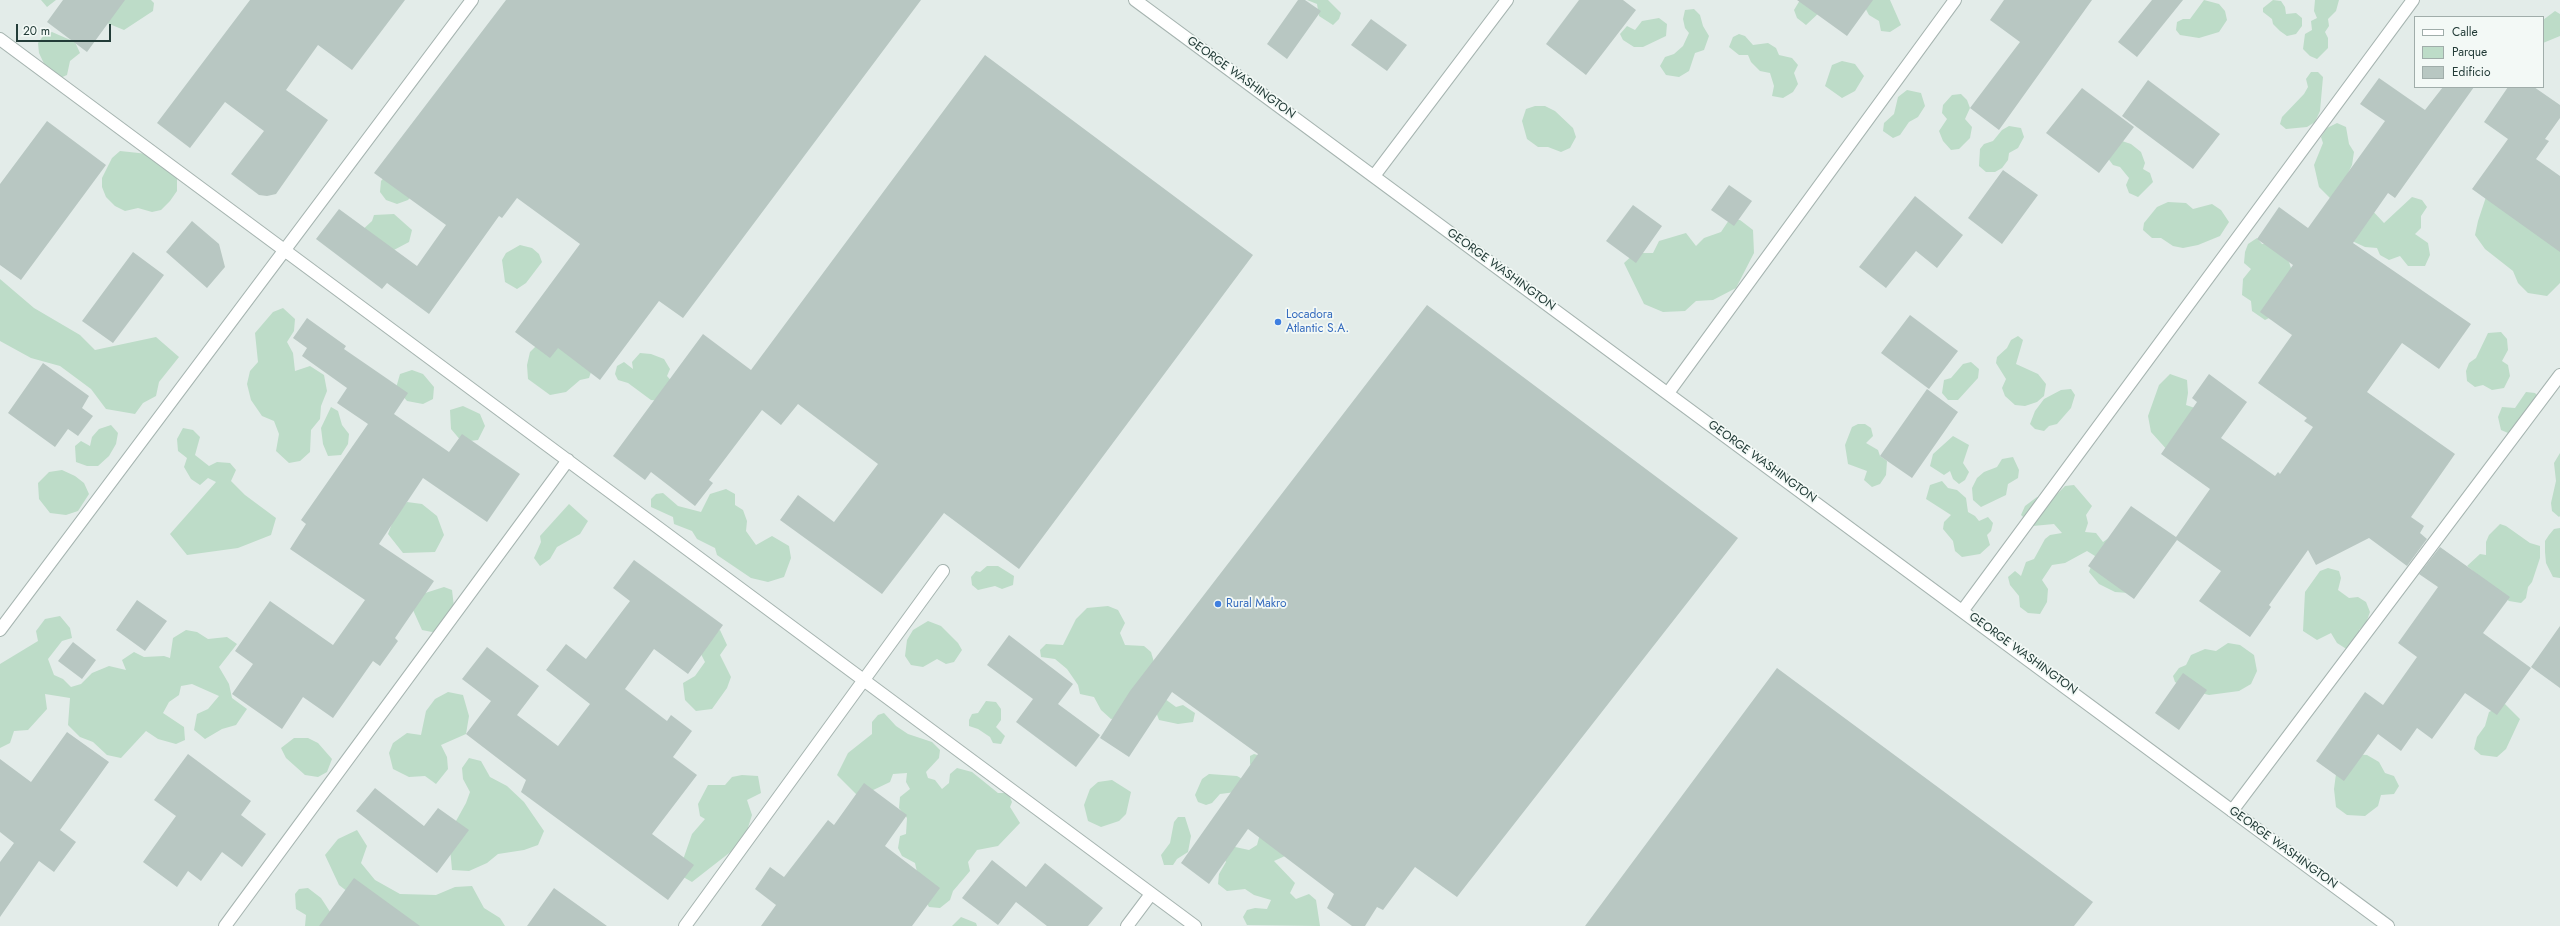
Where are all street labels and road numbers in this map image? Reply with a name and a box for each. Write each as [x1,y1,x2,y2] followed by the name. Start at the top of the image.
[1184,34,1298,122] street label: GEORGE WASHINGTON
[1444,226,1558,314] street label: GEORGE WASHINGTON
[1705,418,1819,506] street label: GEORGE WASHINGTON
[1966,610,2080,698] street label: GEORGE WASHINGTON
[2226,804,2340,892] street label: GEORGE WASHINGTON

